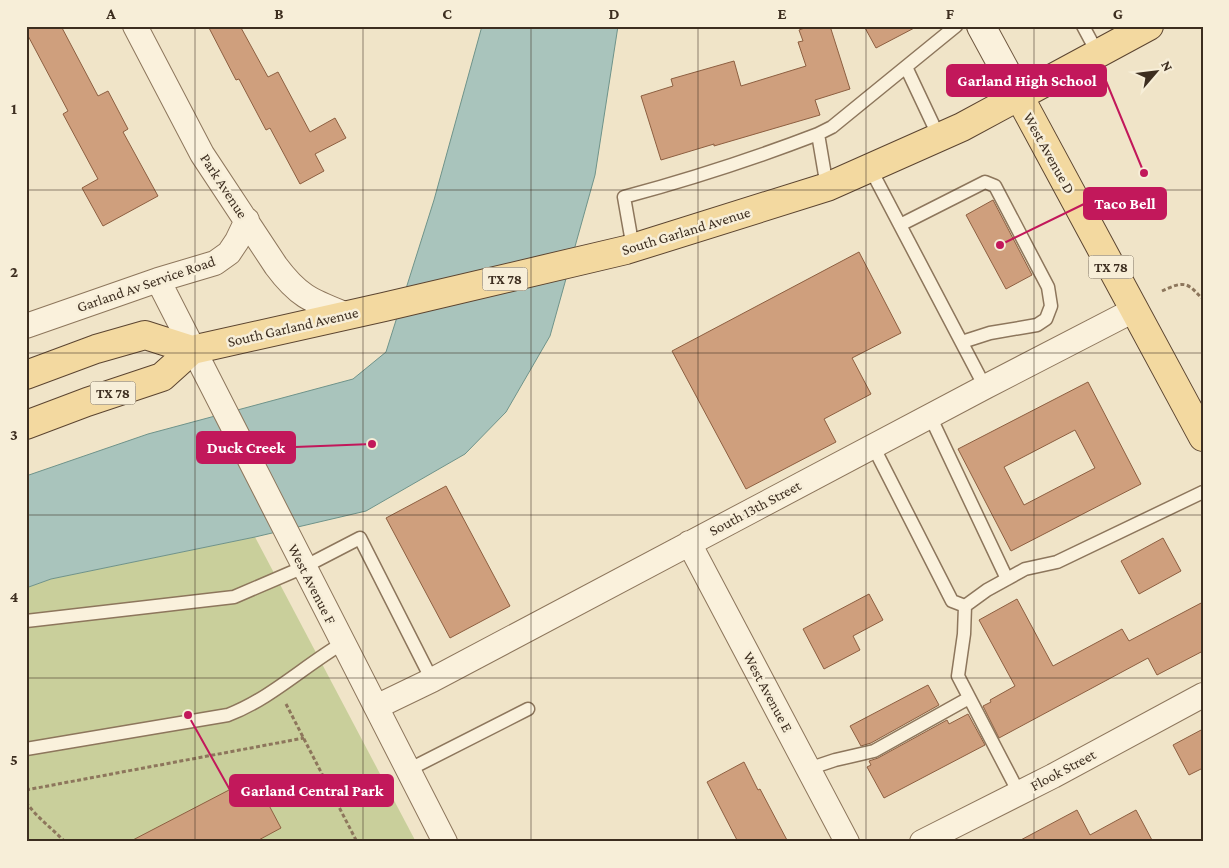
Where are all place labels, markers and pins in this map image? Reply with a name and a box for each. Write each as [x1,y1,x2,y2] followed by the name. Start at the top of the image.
[947,65,1106,96] callout: Garland High School
[1084,188,1166,219] callout: Taco Bell
[197,432,295,463] callout: Duck Creek
[230,775,393,806] callout: Garland Central Park

